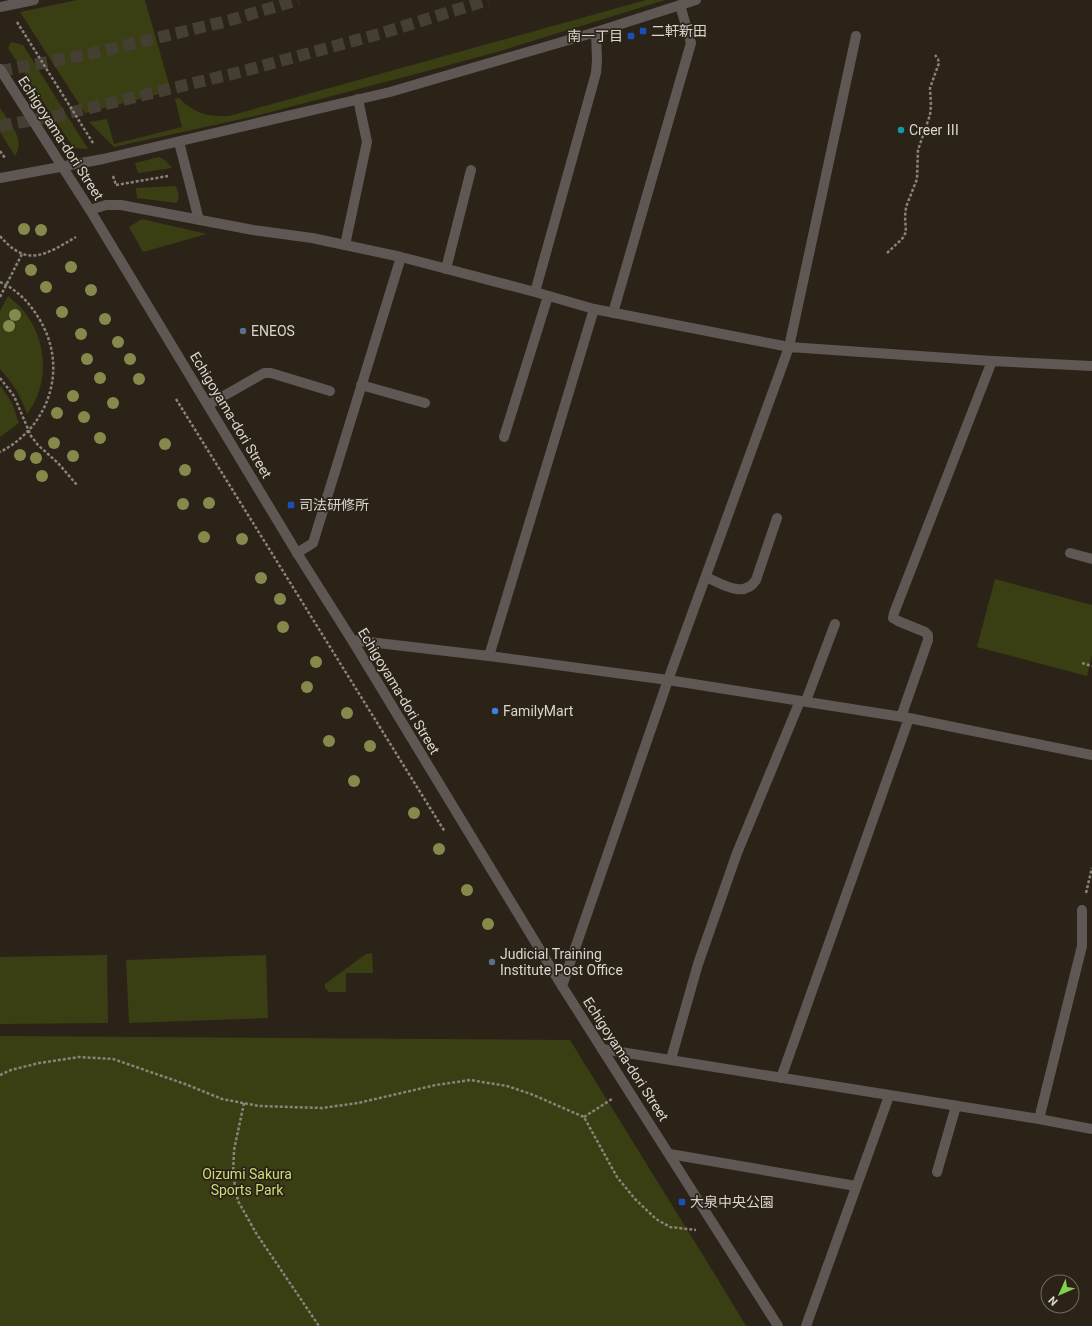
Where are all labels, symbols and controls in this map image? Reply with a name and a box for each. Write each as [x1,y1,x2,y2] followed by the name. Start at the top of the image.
[651,23,707,39] place label: 二軒新田
[638,26,648,36] marker: 二軒新田
[567,28,623,44] place label: 南一丁目
[626,31,636,41] marker: 南一丁目
[15,73,107,203] street label: Echigoyama-dori Street
[909,122,960,138] place label: Creer Ⅲ
[896,125,906,135] marker: Creer Ⅲ
[251,323,295,339] place label: ENEOS
[238,326,248,336] marker: ENEOS
[187,349,275,481] street label: Echigoyama-dori Street
[299,497,369,513] place label: 司法研修所
[286,500,296,510] marker: 司法研修所
[355,625,443,757] street label: Echigoyama-dori Street
[503,703,574,719] place label: FamilyMart
[490,706,500,716] marker: FamilyMart
[500,946,623,978] place label: Judicial Training Institute Post Office
[487,957,497,967] marker: Judicial Training Institute Post Office
[580,994,672,1124] street label: Echigoyama-dori Street
[202,1166,292,1198] park label: Oizumi Sakura Sports Park
[690,1194,774,1210] place label: 大泉中央公園
[677,1197,687,1207] marker: 大泉中央公園
[1040,1274,1080,1314] north arrow
[1046,1293,1061,1308] text: N

